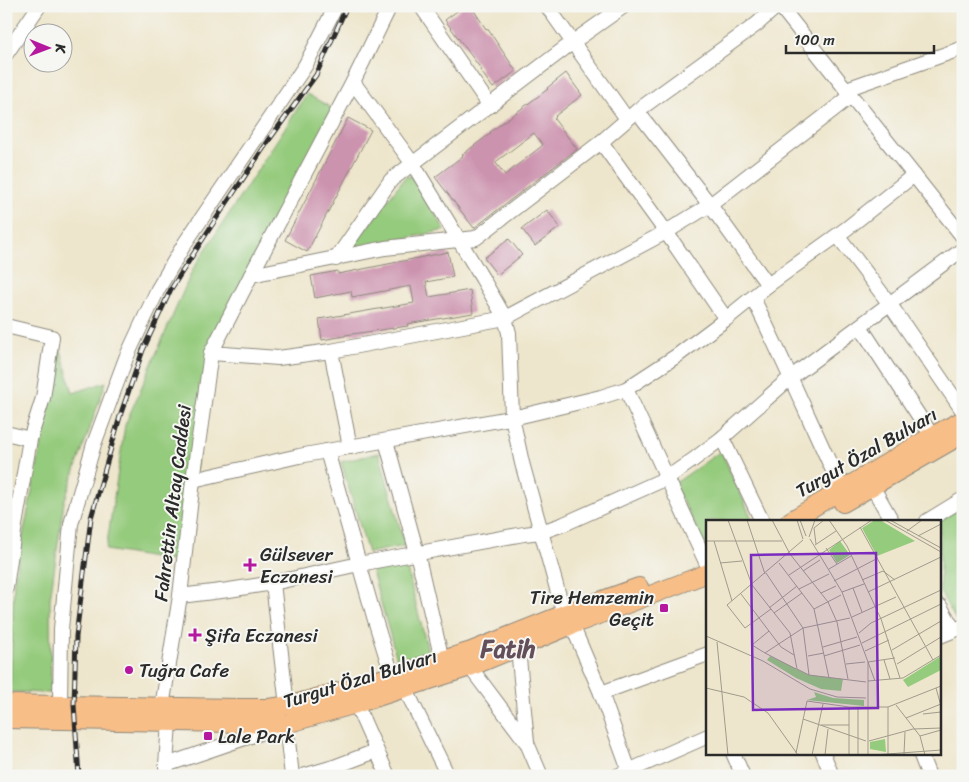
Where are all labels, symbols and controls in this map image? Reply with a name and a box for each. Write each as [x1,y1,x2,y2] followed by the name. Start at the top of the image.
[22,22,72,72] north arrow
[786,22,934,54] scale bar
[794,27,835,53] text: 100 m
[48,43,73,54] text: K
[789,398,944,507] street label: Turgut Özal Bulvarı
[144,402,201,603] street label: Fahrettin Altay Caddesi
[706,520,942,754] inset map
[260,538,334,593] place label: Gülsever Eczanesi
[244,559,256,571] marker: Gülsever Eczanesi
[530,581,654,636] place label: Tire Hemzemin Geçit
[658,602,670,614] marker: Tire Hemzemin Geçit
[205,619,318,652] place label: Şifa Eczanesi
[480,628,536,670] district label: Fatih
[189,629,201,641] marker: Şifa Eczanesi
[279,639,441,718] street label: Turgut Özal Bulvarı
[139,654,230,687] place label: Tuğra Cafe
[123,664,135,676] marker: Tuğra Cafe
[218,720,295,753] place label: Lale Park
[202,730,214,742] marker: Lale Park

